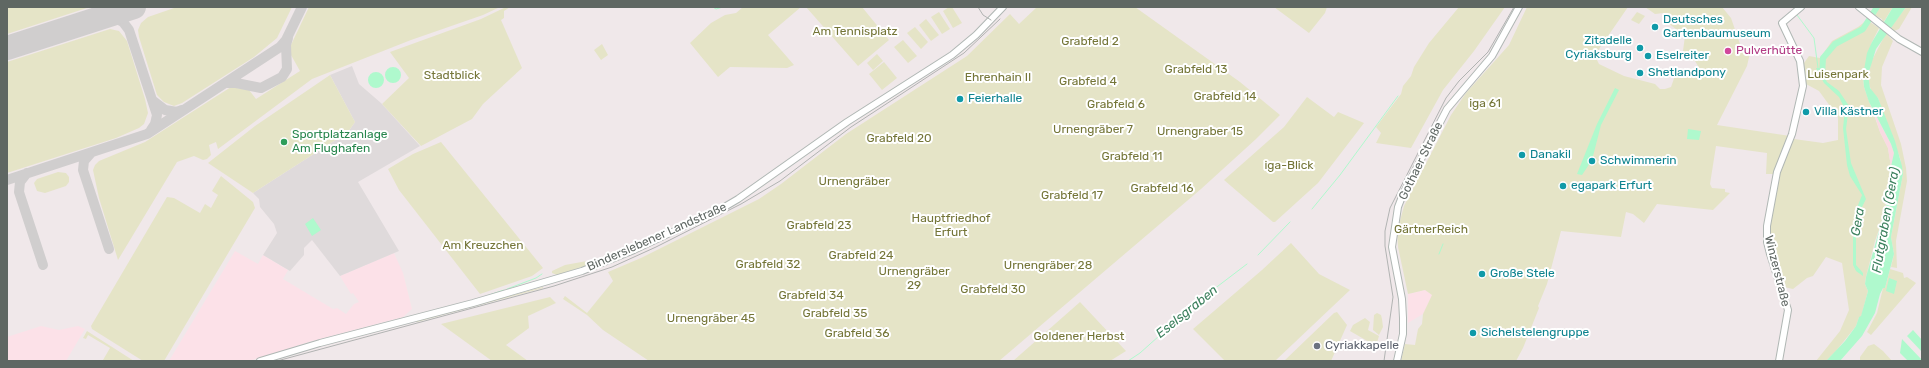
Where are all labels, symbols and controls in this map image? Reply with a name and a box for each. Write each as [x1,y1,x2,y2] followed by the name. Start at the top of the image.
[1663,13,1771,41] place label: Deutsches Gartenbaumuseum
[1650,22,1660,32] marker: Deutsches Gartenbaumuseum
[812,25,898,39] park label: Am Tennisplatz
[1565,34,1632,62] place label: Zitadelle Cyriaksburg
[1061,35,1119,49] park label: Grabfeld 2
[1635,43,1645,53] marker: Zitadelle Cyriaksburg
[1736,44,1802,58] place label: Pulverhütte
[1723,46,1733,56] marker: Pulverhütte
[1656,49,1709,63] place label: Eselreiter
[1643,51,1653,61] marker: Eselreiter
[1165,63,1227,77] park label: Grabfeld 13
[1648,66,1726,80] place label: Shetlandpony
[1635,68,1645,78] marker: Shetlandpony
[1807,68,1869,82] park label: Luisenpark
[424,69,480,83] park label: Stadtblick
[965,71,1031,85] park label: Ehrenhain II
[1059,75,1117,89] park label: Grabfeld 4
[1193,90,1257,104] park label: Grabfeld 14
[968,92,1022,106] place label: Feierhalle
[955,94,965,104] marker: Feierhalle
[1469,97,1501,111] park label: iga 61
[1087,98,1145,112] park label: Grabfeld 6
[1814,105,1883,119] place label: Villa Kästner
[1801,107,1811,117] marker: Villa Kästner
[1396,120,1446,202] street label: Gothaer Straße
[1053,123,1133,137] park label: Urnengräber 7
[1157,125,1243,139] park label: Urnengraber 15
[292,128,388,156] place label: Sportplatzanlage Am Flughafen
[866,132,932,146] park label: Grabfeld 20
[279,137,289,147] marker: Sportplatzanlage Am Flughafen
[1530,148,1571,162] place label: Danakil
[1102,150,1162,164] park label: Grabfeld 11
[1517,150,1527,160] marker: Danakil
[1600,154,1677,168] place label: Schwimmerin
[1587,156,1597,166] marker: Schwimmerin
[1264,159,1314,173] park label: iga-Blick
[1869,166,1903,274] water label: Flutgraben (Gera)
[819,175,889,189] park label: Urnengräber
[1571,179,1652,193] place label: egapark Erfurt
[1558,181,1568,191] marker: egapark Erfurt
[1131,182,1193,196] park label: Grabfeld 16
[1041,189,1103,203] park label: Grabfeld 17
[585,200,729,274] street label: Binderslebener Landstraße
[1848,207,1868,237] water label: Gera
[912,212,990,240] park label: Hauptfriedhof Erfurt
[787,219,851,233] park label: Grabfeld 23
[1394,223,1468,237] park label: GärtnerReich
[1761,234,1793,308] street label: Winzerstraße
[442,239,524,253] park label: Am Kreuzchen
[829,249,893,263] park label: Grabfeld 24
[736,258,800,272] park label: Grabfeld 32
[1004,259,1092,273] park label: Urnengräber 28
[879,265,949,293] park label: Urnengräber 29
[1490,267,1555,281] place label: Große Stele
[1477,269,1487,279] marker: Große Stele
[1153,282,1221,342] water label: Eselsgraben
[960,283,1026,297] park label: Grabfeld 30
[778,289,844,303] park label: Grabfeld 34
[803,307,867,321] park label: Grabfeld 35
[667,312,755,326] park label: Urnengräber 45
[1481,326,1589,340] place label: Sichelstelengruppe
[825,327,889,341] park label: Grabfeld 36
[1468,328,1478,338] marker: Sichelstelengruppe
[1033,330,1125,344] park label: Goldener Herbst
[1325,339,1399,353] place label: Cyriakkapelle
[1312,341,1322,351] marker: Cyriakkapelle

